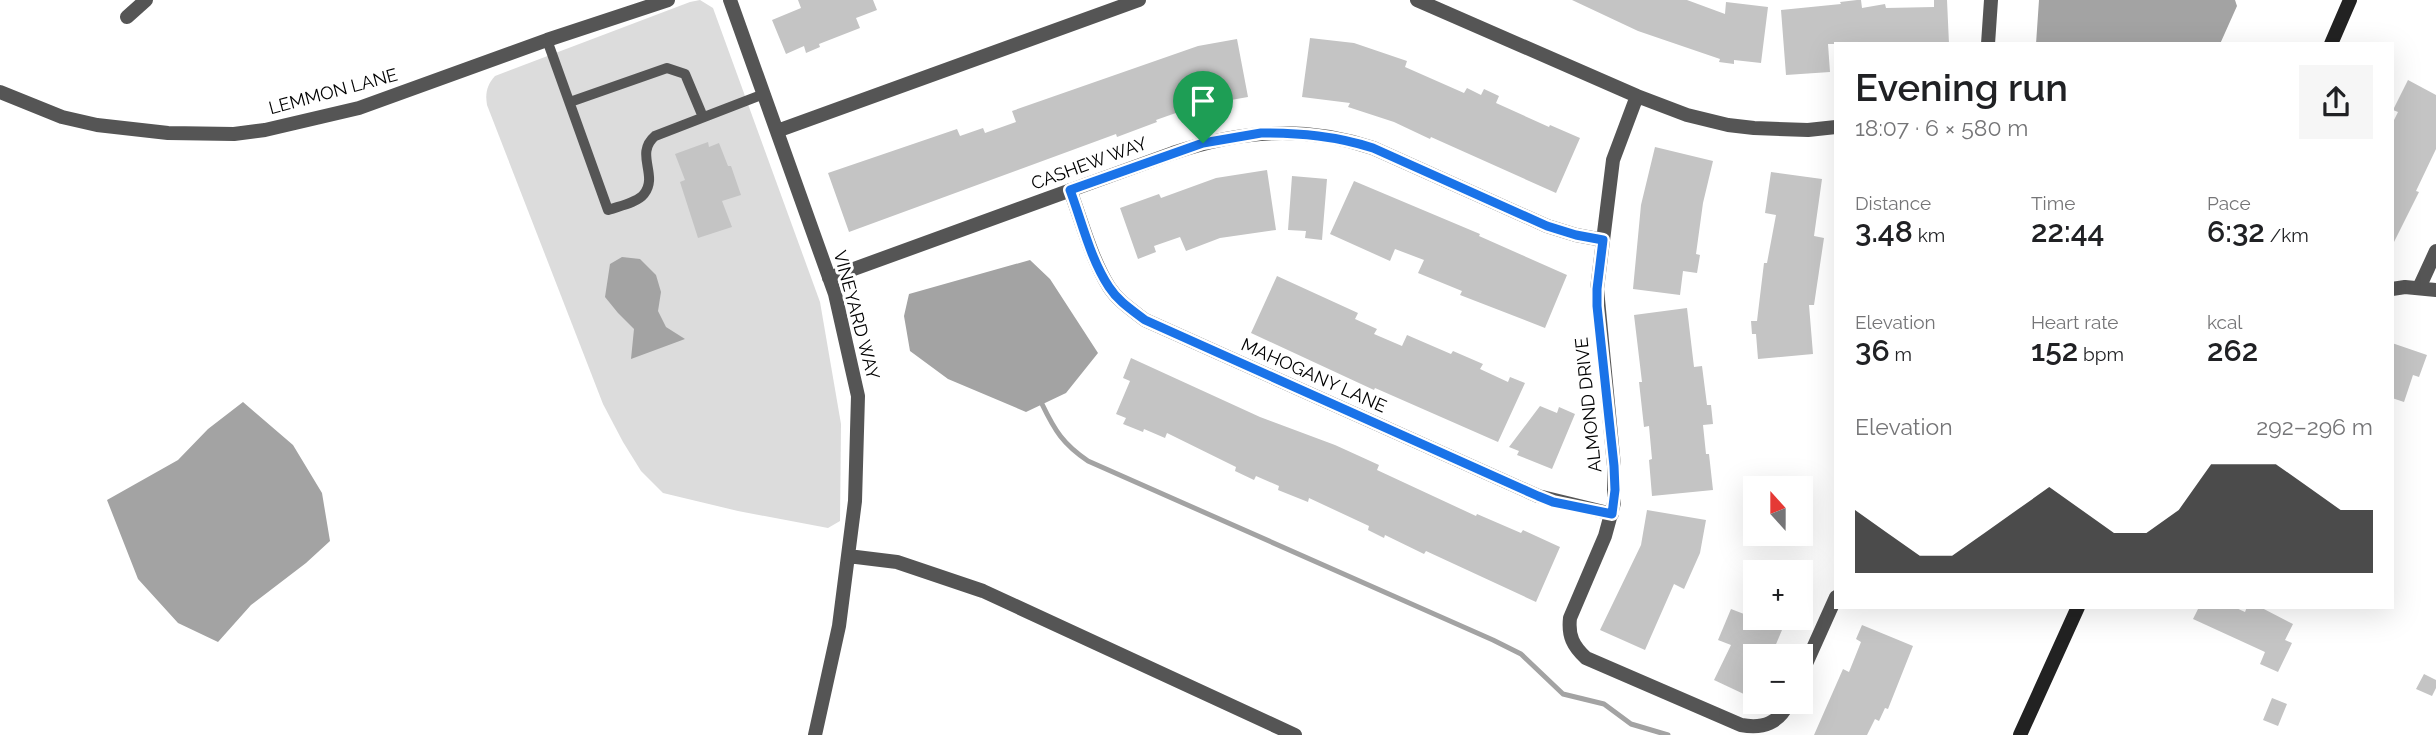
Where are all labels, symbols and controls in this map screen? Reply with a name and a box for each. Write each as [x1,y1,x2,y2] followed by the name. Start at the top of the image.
[266,64,400,118] street label: LEMMON LANE
[1855,65,2068,110] text: Evening run
[2299,65,2373,139] button: share
[1173,71,1233,143] pin
[1184,82,1222,120] icon: arrive
[1855,114,2028,141] text: 18:07 · 6 × 580 m
[1028,132,1150,194] street label: CASHEW WAY
[1855,192,1931,214] text: Distance
[2031,192,2075,214] text: Time
[2207,192,2251,214] text: Pace
[1855,214,1913,249] text: 3.48
[2031,214,2104,249] text: 22:44
[2207,214,2265,249] text: 6:32
[1913,224,1945,246] text: km
[2265,224,2309,246] text: /km
[830,248,884,382] street label: VINEYARD WAY
[1855,311,1936,333] text: Elevation
[2031,311,2119,333] text: Heart rate
[2207,311,2243,333] text: kcal
[1855,333,1890,368] text: 36
[2031,333,2078,368] text: 152
[2207,333,2258,368] text: 262
[1238,334,1390,417] street label: MAHOGANY LANE
[1570,336,1606,474] street label: ALMOND DRIVE
[1890,343,1912,365] text: m
[2078,343,2124,365] text: bpm
[1855,413,1953,440] text: Elevation
[2256,413,2373,440] text: 292–296 m
[1743,476,1813,546] north arrow
[1743,476,1813,714] map controls
[1743,560,1813,630] button: +
[1743,644,1813,714] button: −

